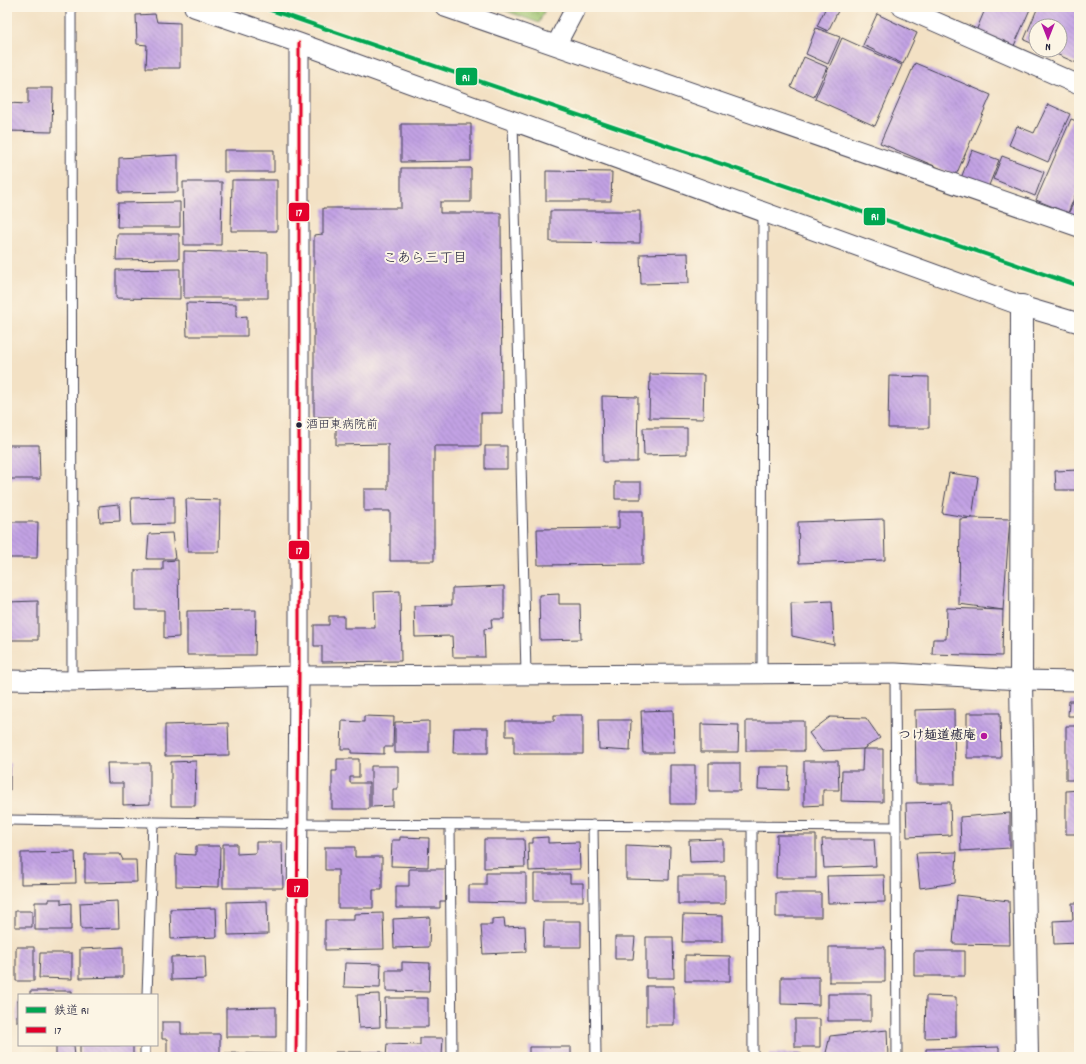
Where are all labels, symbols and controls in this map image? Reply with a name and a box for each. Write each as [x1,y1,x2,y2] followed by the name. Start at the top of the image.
[1028,18,1068,58] north arrow
[1045,38,1051,54] text: N
[455,67,478,86] line badge: R1
[462,71,470,87] text: R1
[288,202,310,222] line badge: 17
[296,206,303,222] text: 17
[863,207,886,226] line badge: R1
[871,210,879,226] text: R1
[383,249,467,269] district label: こあら三丁目
[306,417,378,434] place label: 酒田東病院前
[294,420,304,430] marker: 酒田東病院前
[288,540,310,560] line badge: 17
[296,544,303,560] text: 17
[898,727,976,746] place label: つけ麺道癒庵
[979,731,989,741] marker: つけ麺道癒庵
[286,878,309,898] line badge: 17
[294,882,301,898] text: 17
[18,994,158,1046] legend
[54,1003,89,1020] text: 鉄道 R1
[54,1023,62,1040] text: 17

